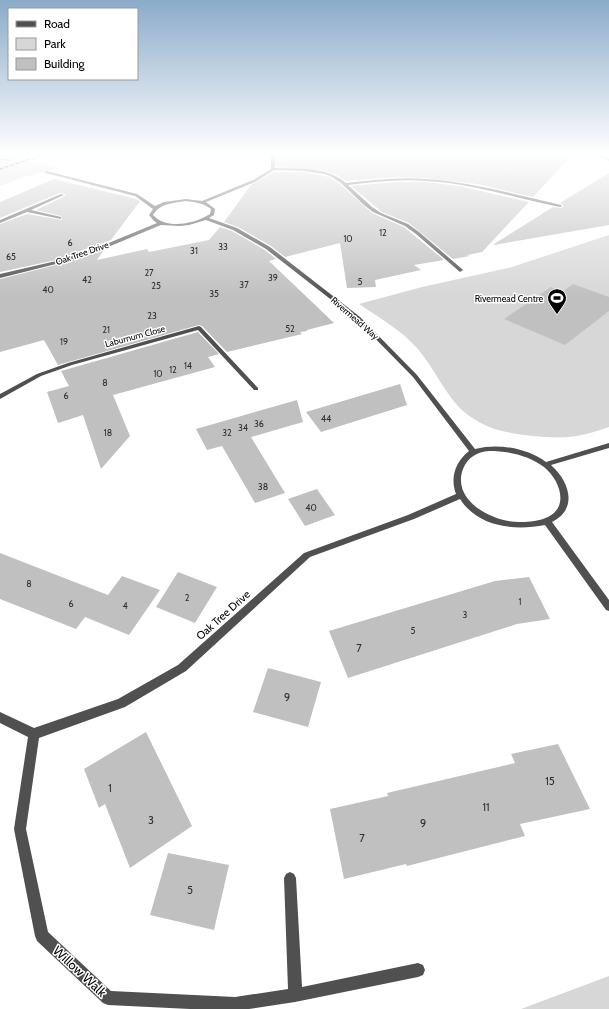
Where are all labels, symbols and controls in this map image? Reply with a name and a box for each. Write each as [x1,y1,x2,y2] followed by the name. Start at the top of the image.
[8,8,138,80] legend
[44,16,70,31] text: Road
[44,36,66,51] text: Park
[44,56,86,71] text: Building
[379,227,387,238] house number: 12
[343,233,353,244] house number: 10
[67,237,73,248] house number: 6
[54,239,110,267] street label: Oak Tree Drive
[218,241,228,252] house number: 33
[190,245,198,256] house number: 31
[6,251,16,262] house number: 65
[144,267,154,278] house number: 27
[268,272,278,283] house number: 39
[82,274,92,285] house number: 42
[358,276,363,287] house number: 5
[239,279,249,290] house number: 37
[151,280,161,291] house number: 25
[42,284,54,295] house number: 40
[546,287,568,315] sports icon: Rivermead Centre
[209,288,219,299] house number: 35
[475,293,543,304] place label: Rivermead Centre
[329,294,381,342] street label: Rivermead Way
[147,310,157,321] house number: 23
[104,323,167,349] street label: Laburnum Close
[285,323,295,334] house number: 52
[102,324,110,335] house number: 21
[60,336,68,347] house number: 19
[184,360,192,371] house number: 14
[169,364,177,375] house number: 12
[153,368,163,379] house number: 10
[102,377,108,388] house number: 8
[63,390,69,401] house number: 6
[321,413,331,424] house number: 44
[254,418,264,429] house number: 36
[238,422,248,433] house number: 34
[104,427,112,438] house number: 18
[222,427,232,438] house number: 32
[258,481,268,492] house number: 38
[305,502,317,513] house number: 40
[26,578,32,589] house number: 8
[193,587,253,643] street label: Oak Tree Drive
[185,592,190,603] house number: 2
[519,596,522,607] house number: 1
[68,598,74,609] house number: 6
[122,600,128,611] house number: 4
[463,609,468,620] house number: 3
[411,625,416,636] house number: 5
[356,641,362,655] house number: 7
[284,690,290,704] house number: 9
[545,774,555,788] house number: 15
[108,781,112,795] house number: 1
[482,800,490,814] house number: 11
[148,813,154,827] house number: 3
[420,816,426,830] house number: 9
[359,831,365,845] house number: 7
[187,883,193,897] house number: 5
[50,942,110,1000] street label: Willow Walk

